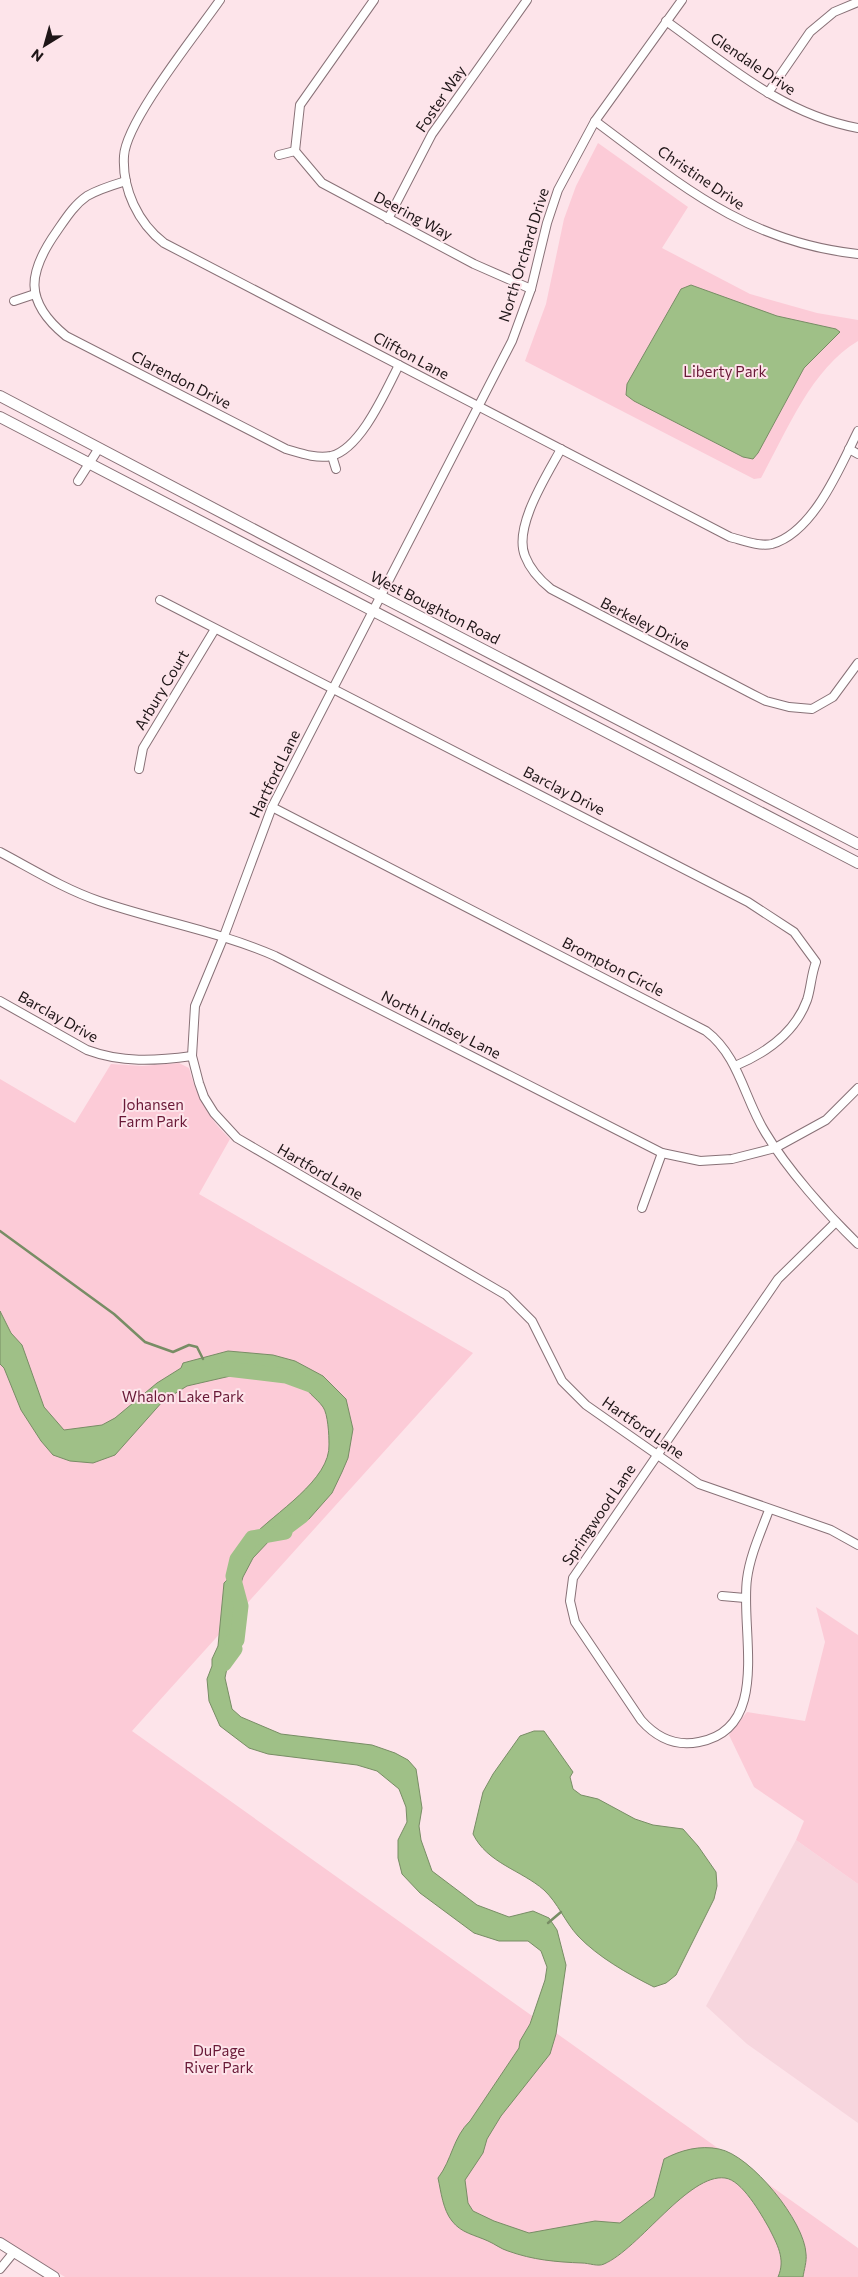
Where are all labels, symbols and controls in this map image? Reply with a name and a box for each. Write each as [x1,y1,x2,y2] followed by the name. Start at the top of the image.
[20,20,70,70] north arrow
[708,28,800,98] street label: Glendale Drive
[28,46,46,66] text: N
[411,61,469,135] street label: Foster Way
[655,141,749,213] street label: Christine Drive
[494,185,552,324] street label: North Orchard Drive
[371,187,456,243] street label: Deering Way
[370,328,453,383] street label: Clifton Lane
[129,346,234,412] street label: Clarendon Drive
[683,362,767,380] park label: Liberty Park
[368,567,503,648] street label: West Boughton Road
[598,593,693,653] street label: Berkeley Drive
[130,646,192,733] street label: Arbury Court
[245,726,303,821] street label: Hartford Lane
[521,762,608,818] street label: Barclay Drive
[560,933,667,1000] street label: Brompton Circle
[379,986,504,1062] street label: North Lindsey Lane
[15,987,102,1046] street label: Barclay Drive
[118,1095,188,1130] park label: Johansen Farm Park
[274,1139,367,1203] street label: Hartford Lane
[122,1387,244,1405] park label: Whalon Lake Park
[599,1392,688,1462] street label: Hartford Lane
[558,1460,639,1569] street label: Springwood Lane
[184,2041,254,2076] park label: DuPage River Park

